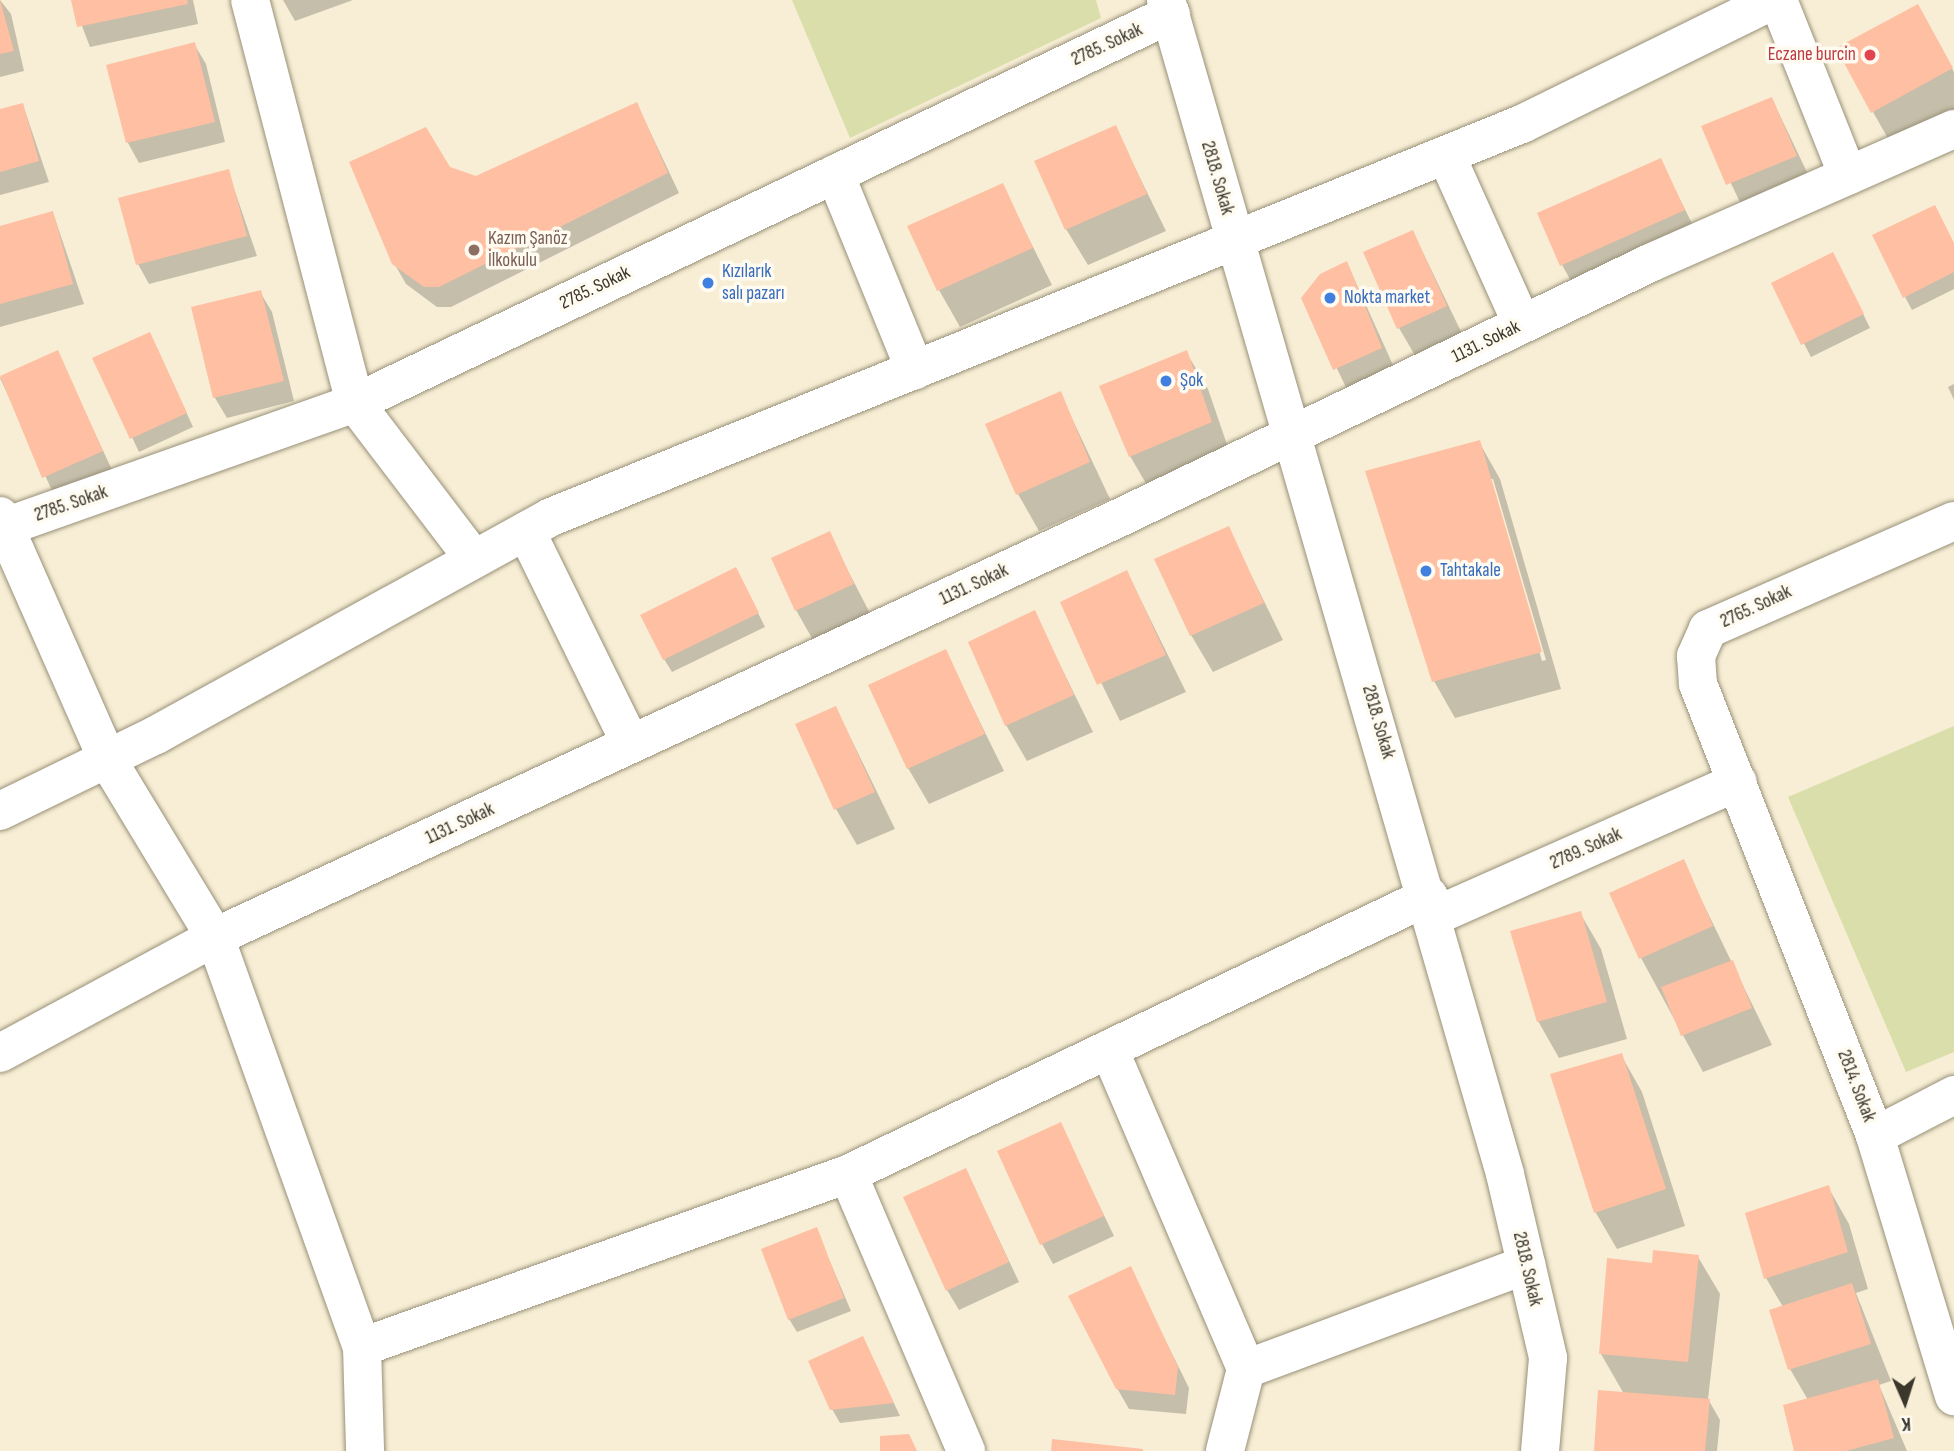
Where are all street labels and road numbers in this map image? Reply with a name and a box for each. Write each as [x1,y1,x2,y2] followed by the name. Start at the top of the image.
[1068,19,1146,71] street label: 2785. Sokak
[1196,139,1238,217] street label: 2818. Sokak
[556,261,634,315] street label: 2785. Sokak
[1448,316,1524,368] street label: 1131. Sokak
[31,481,111,527] street label: 2785. Sokak
[936,559,1012,611] street label: 1131. Sokak
[1717,581,1795,633] street label: 2765. Sokak
[1357,683,1399,761] street label: 2818. Sokak
[422,798,498,850] street label: 1131. Sokak
[1547,823,1625,875] street label: 2789. Sokak
[1832,1047,1880,1125] street label: 2814. Sokak
[1507,1230,1547,1308] street label: 2818. Sokak

